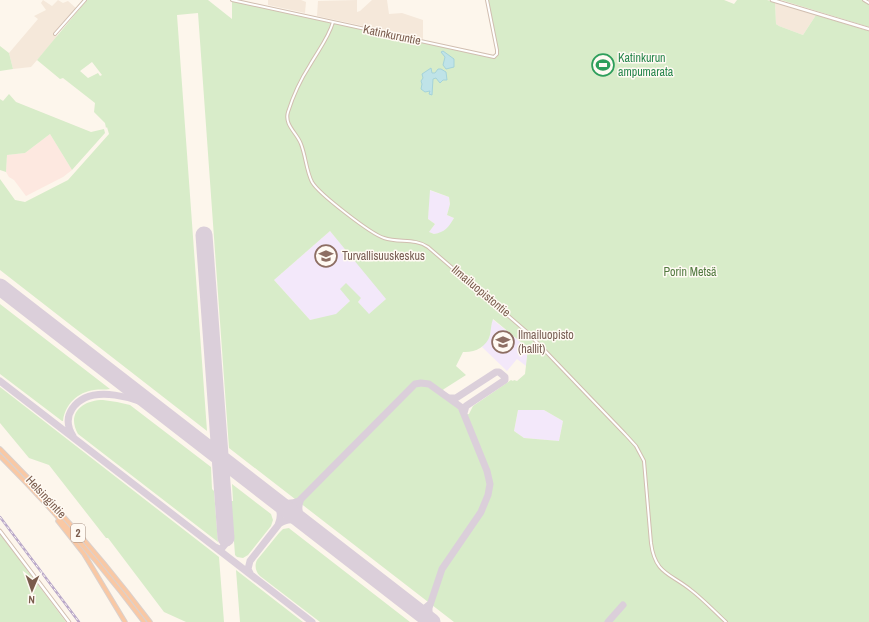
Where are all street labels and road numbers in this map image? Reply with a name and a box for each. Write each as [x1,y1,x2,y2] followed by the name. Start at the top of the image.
[362,21,422,49] street label: Katinkuruntie
[448,262,514,320] street label: Ilmailuopistontie
[22,472,70,522] street label: Helsingintie
[71,524,85,542] road number: 2

